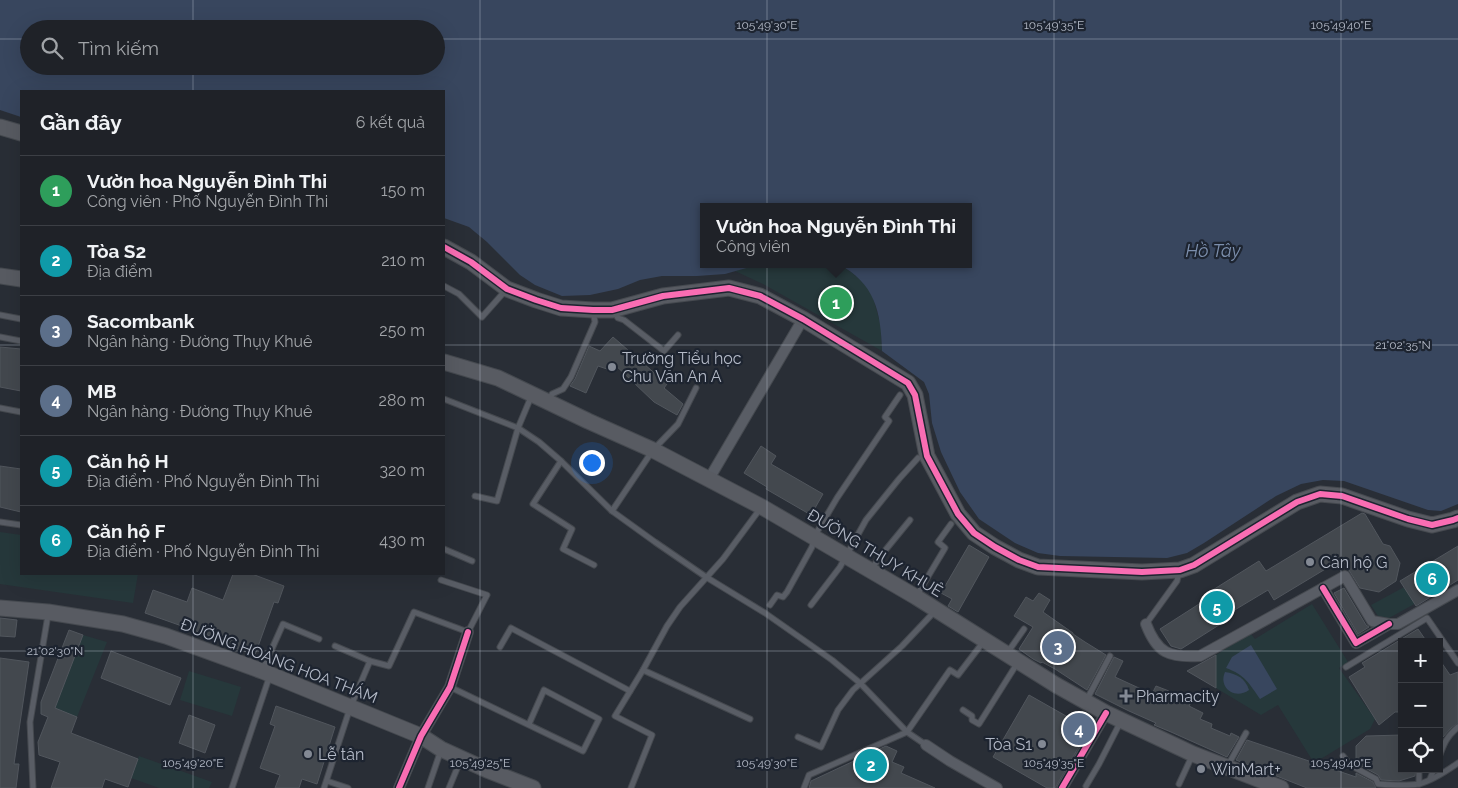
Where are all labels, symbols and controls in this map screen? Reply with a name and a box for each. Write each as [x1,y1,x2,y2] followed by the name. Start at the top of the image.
[736,18,798,32] text: 105°49'30"E
[1024,18,1084,32] text: 105°49'35"E
[1311,18,1371,32] text: 105°49'40"E
[20,20,445,75] search box
[38,34,66,62] icon: search
[78,37,159,59] text: Tìm kiếm
[40,110,122,135] text: Gần đây
[356,113,425,132] text: 6 kết quả
[87,170,327,192] text: Vườn hoa Nguyễn Đình Thi
[52,181,60,200] text: 1
[381,181,425,200] text: 150 m
[87,192,328,211] text: Công viên · Phố Nguyễn Đình Thi
[700,203,972,268] popup
[716,215,956,237] text: Vườn hoa Nguyễn Đình Thi
[716,237,790,256] text: Công viên
[87,240,146,262] text: Tòa S2
[1185,240,1242,261] water label: Hồ Tây
[51,251,61,270] text: 2
[381,251,425,270] text: 210 m
[87,262,152,281] text: Địa điểm
[820,284,852,322] pin: 1
[87,310,194,332] text: Sacombank
[52,321,60,340] text: 3
[379,321,425,340] text: 250 m
[87,332,313,351] text: Ngân hàng · Đường Thụy Khuê
[1375,338,1431,352] text: 21°02'35"N
[622,349,742,386] place label: Trường Tiểu học Chu Văn An A
[606,361,618,373] marker: Trường Tiểu học Chu Văn An A
[87,380,116,402] text: MB
[51,391,61,410] text: 4
[379,391,425,410] text: 280 m
[87,402,313,421] text: Ngân hàng · Đường Thụy Khuê
[87,450,169,472] text: Căn hộ H
[579,450,605,476] your location
[52,461,60,480] text: 5
[380,461,425,480] text: 320 m
[87,472,319,491] text: Địa điểm · Phố Nguyễn Đình Thi
[804,504,947,601] street label: ĐƯỜNG THỤY KHUÊ
[87,520,165,542] text: Căn hộ F
[51,531,61,550] text: 6
[379,531,425,550] text: 430 m
[87,542,319,561] text: Địa điểm · Phố Nguyễn Đình Thi
[1320,553,1388,572] place label: Căn hộ G
[1304,556,1316,568] marker: Căn hộ G
[1416,560,1448,598] pin: 6
[1201,588,1233,626] pin: 5
[178,614,381,707] street label: ĐƯỜNG HOÀNG HOA THÁM
[1042,628,1074,666] pin: 3
[1398,638,1443,773] map controls
[1398,638,1443,683] button: +
[27,644,83,658] text: 21°02'30"N
[1398,683,1443,728] button: −
[1136,687,1220,706] place label: Pharmacity
[1120,690,1132,702] marker: Pharmacity
[1063,710,1095,748] pin: 4
[1398,728,1443,773] button: locate
[985,735,1032,754] place label: Tòa S1
[1036,738,1048,750] marker: Tòa S1
[318,745,364,764] place label: Lễ tân
[855,746,887,784] pin: 2
[302,748,314,760] marker: Lễ tân
[162,756,224,770] text: 105°49'20"E
[450,756,510,770] text: 105°49'25"E
[736,756,798,770] text: 105°49'30"E
[1024,756,1084,770] text: 105°49'35"E
[1311,756,1371,770] text: 105°49'40"E
[1211,760,1281,779] place label: WinMart+
[1195,763,1207,775] marker: WinMart+

